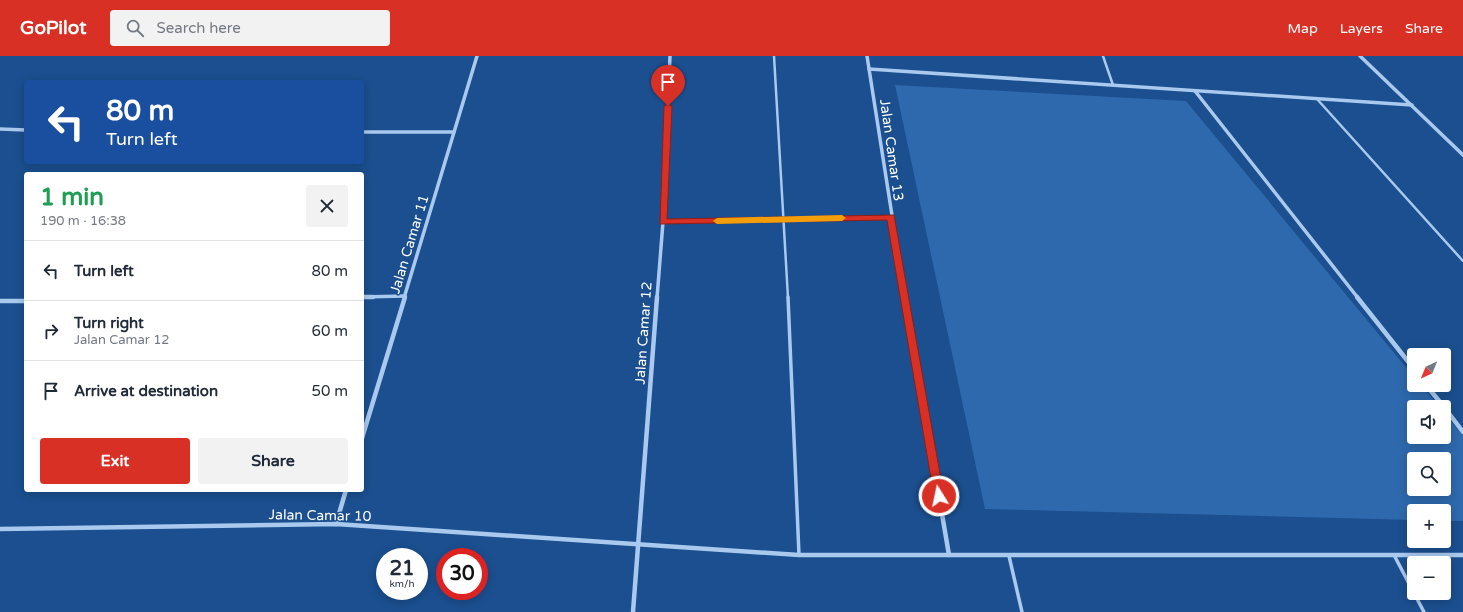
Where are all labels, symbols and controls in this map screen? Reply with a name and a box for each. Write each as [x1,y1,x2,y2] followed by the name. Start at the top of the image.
[110,10,390,46] search box
[20,17,86,39] text: GoPilot
[124,17,146,39] icon: search
[156,19,241,37] text: Search here
[1288,20,1318,37] text: Map
[1340,20,1383,37] text: Layers
[1405,20,1443,37] text: Share
[651,65,685,106] pin
[657,71,679,93] icon: arrive
[106,94,174,128] text: 80 m
[40,96,92,148] icon: left
[876,98,907,202] street label: Jalan Camar 13
[106,128,178,150] text: Turn left
[40,183,104,212] text: 1 min
[306,185,348,227] button: close
[386,192,433,296] street label: Jalan Camar 11
[40,213,126,229] text: 190 m · 16:38
[40,260,62,282] icon: left
[74,262,134,280] text: Turn left
[311,262,348,280] text: 80 m
[631,281,656,385] street label: Jalan Camar 12
[74,314,144,332] text: Turn right
[40,320,62,342] icon: right
[311,322,348,340] text: 60 m
[74,332,169,348] text: Jalan Camar 12
[1407,348,1451,392] north arrow
[1407,348,1451,600] map controls
[40,380,62,402] icon: arrive
[74,382,218,400] text: Arrive at destination
[311,382,348,400] text: 50 m
[1407,400,1451,444] button: sound
[40,438,190,484] button: Exit
[198,438,348,484] button: Share
[1407,452,1451,496] button: search
[918,475,960,517] position arrow
[1407,504,1451,548] button: +
[268,506,372,525] street label: Jalan Camar 10
[436,548,488,600] speed limit sign: 30
[1407,556,1451,600] button: −
[389,557,415,581] text: 21
[389,578,415,590] text: km/h

